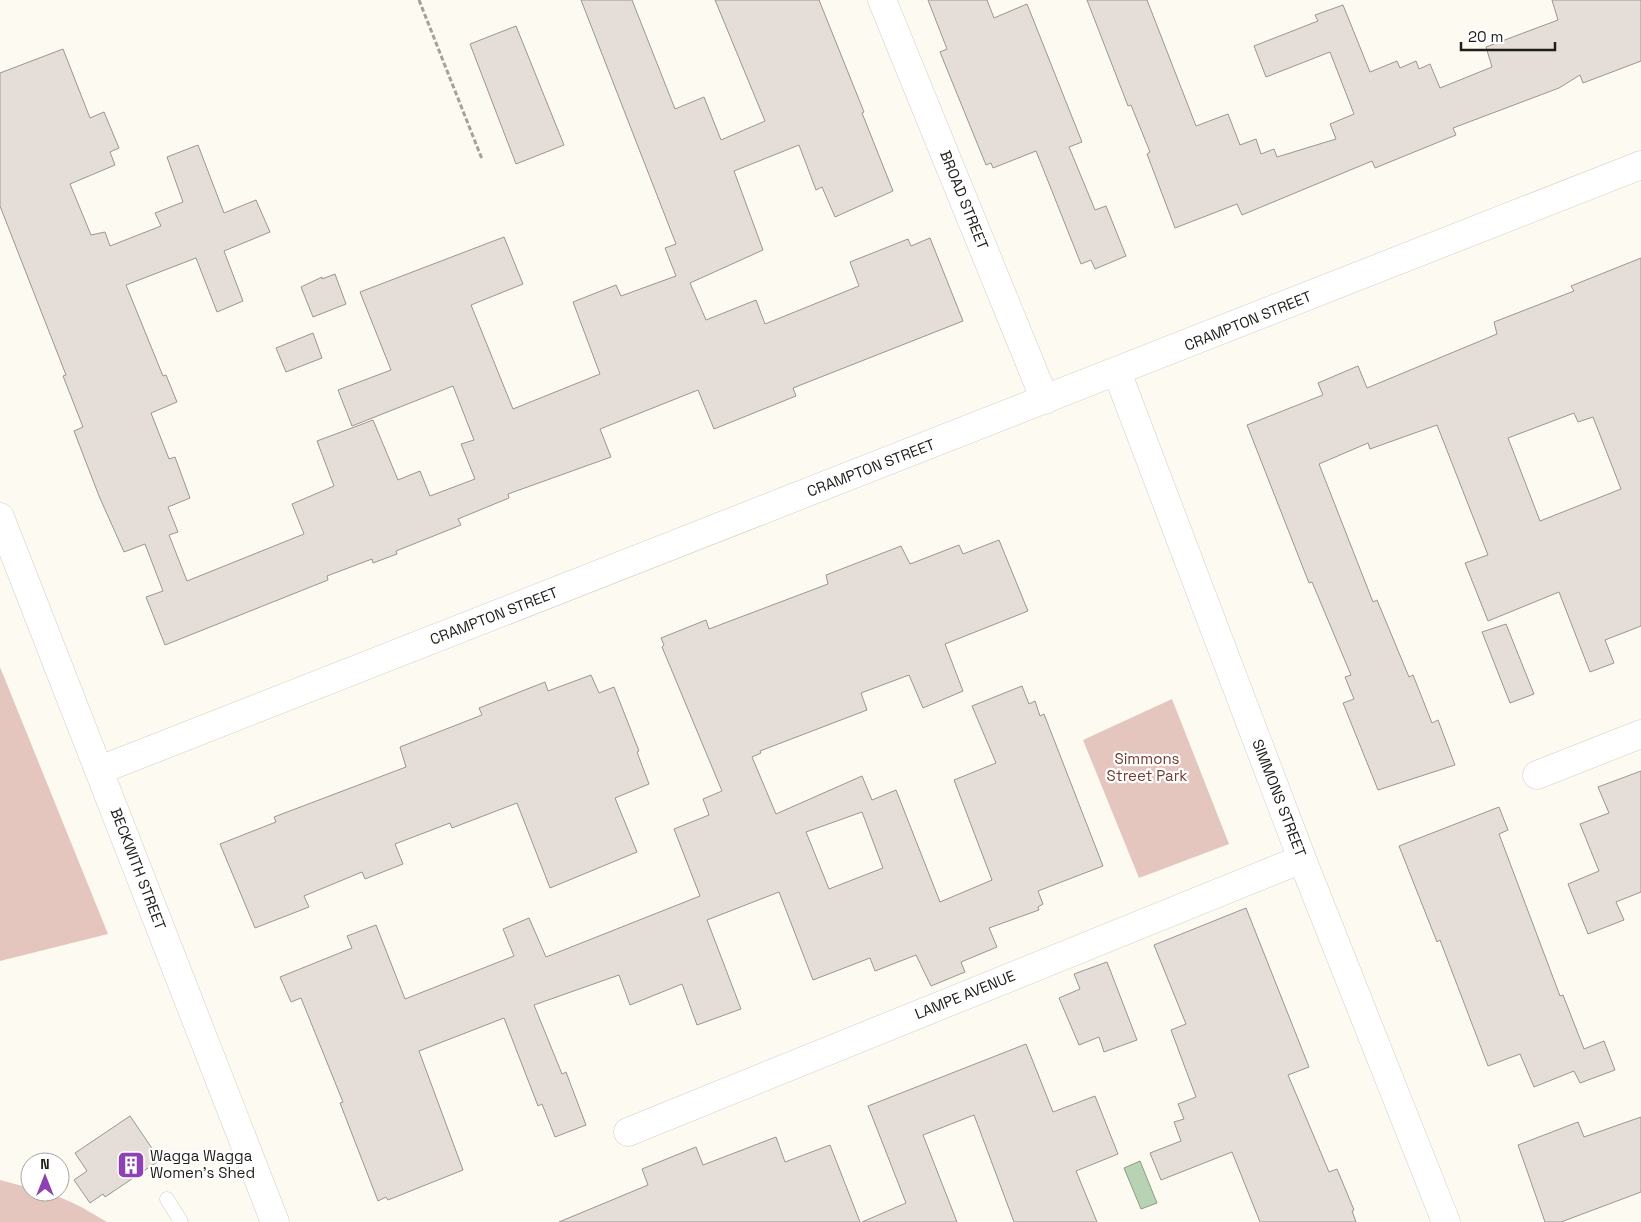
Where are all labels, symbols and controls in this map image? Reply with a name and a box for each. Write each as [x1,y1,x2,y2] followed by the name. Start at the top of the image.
[1461,20,1555,52] scale bar
[1468,27,1503,46] text: 20 m
[936,147,993,252] street label: BROAD STREET
[1181,286,1314,355] street label: CRAMPTON STREET
[804,434,938,501] street label: CRAMPTON STREET
[427,582,561,649] street label: CRAMPTON STREET
[1248,736,1311,860] street label: SIMMONS STREET
[1107,749,1187,785] park label: Simmons Street Park
[106,805,171,933] street label: BECKWITH STREET
[912,966,1018,1023] street label: LAMPE AVENUE
[150,1146,255,1182] place label: Wagga Wagga Women's Shed
[116,1150,146,1180] building icon: Wagga Wagga Women's Shed
[20,1152,70,1202] north arrow
[40,1155,50,1173] text: N

